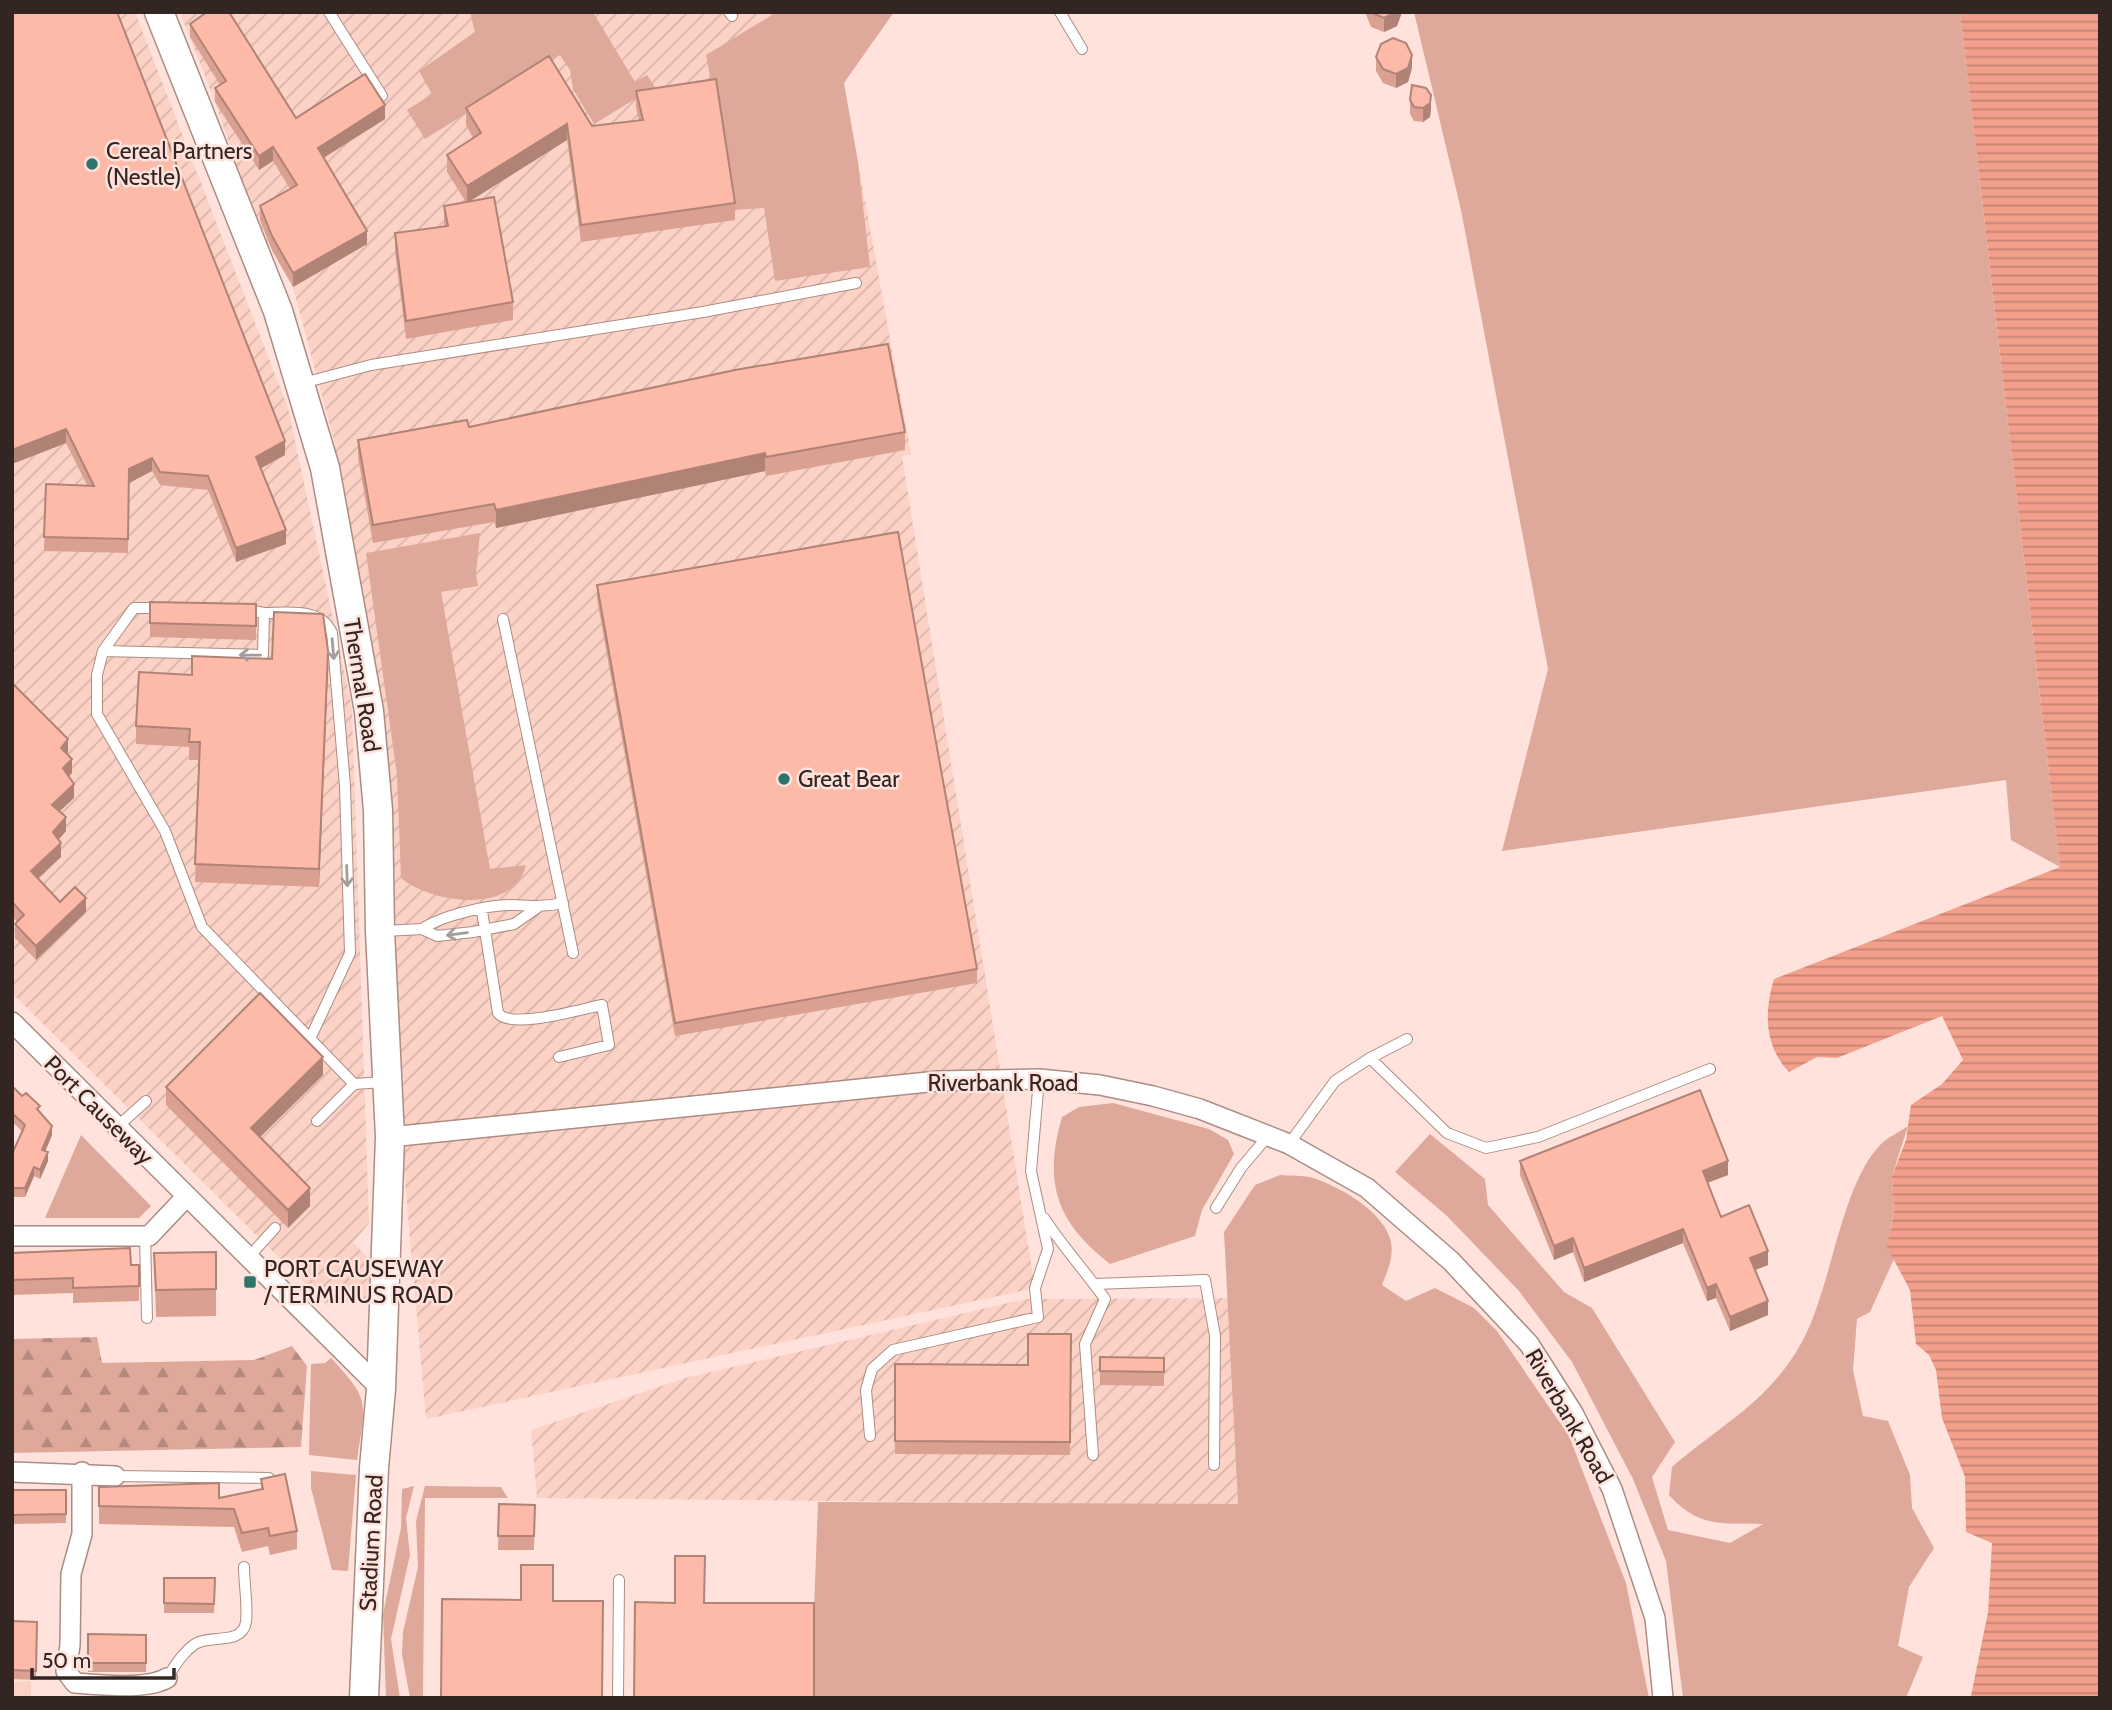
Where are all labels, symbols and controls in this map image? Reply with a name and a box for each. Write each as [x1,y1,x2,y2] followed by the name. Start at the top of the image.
[106,137,252,191] place label: Cereal Partners (Nestle)
[84,156,100,172] marker: Cereal Partners (Nestle)
[338,616,386,754] street label: Thermal Road
[327,637,340,660] one-way arrow
[239,648,262,662] one-way arrow
[798,765,900,793] place label: Great Bear
[776,771,792,787] marker: Great Bear
[341,864,354,887] one-way arrow
[446,927,469,940] one-way arrow
[39,1050,160,1171] street label: Port Causeway
[928,1069,1078,1097] street label: Riverbank Road
[263,1255,454,1309] place label: PORT CAUSEWAY / TERMINUS ROAD
[242,1274,258,1290] marker: PORT CAUSEWAY / TERMINUS ROAD
[1519,1344,1619,1488] street label: Riverbank Road
[353,1474,389,1612] street label: Stadium Road
[32,1636,173,1680] scale bar
[42,1648,91,1673] text: 50 m

